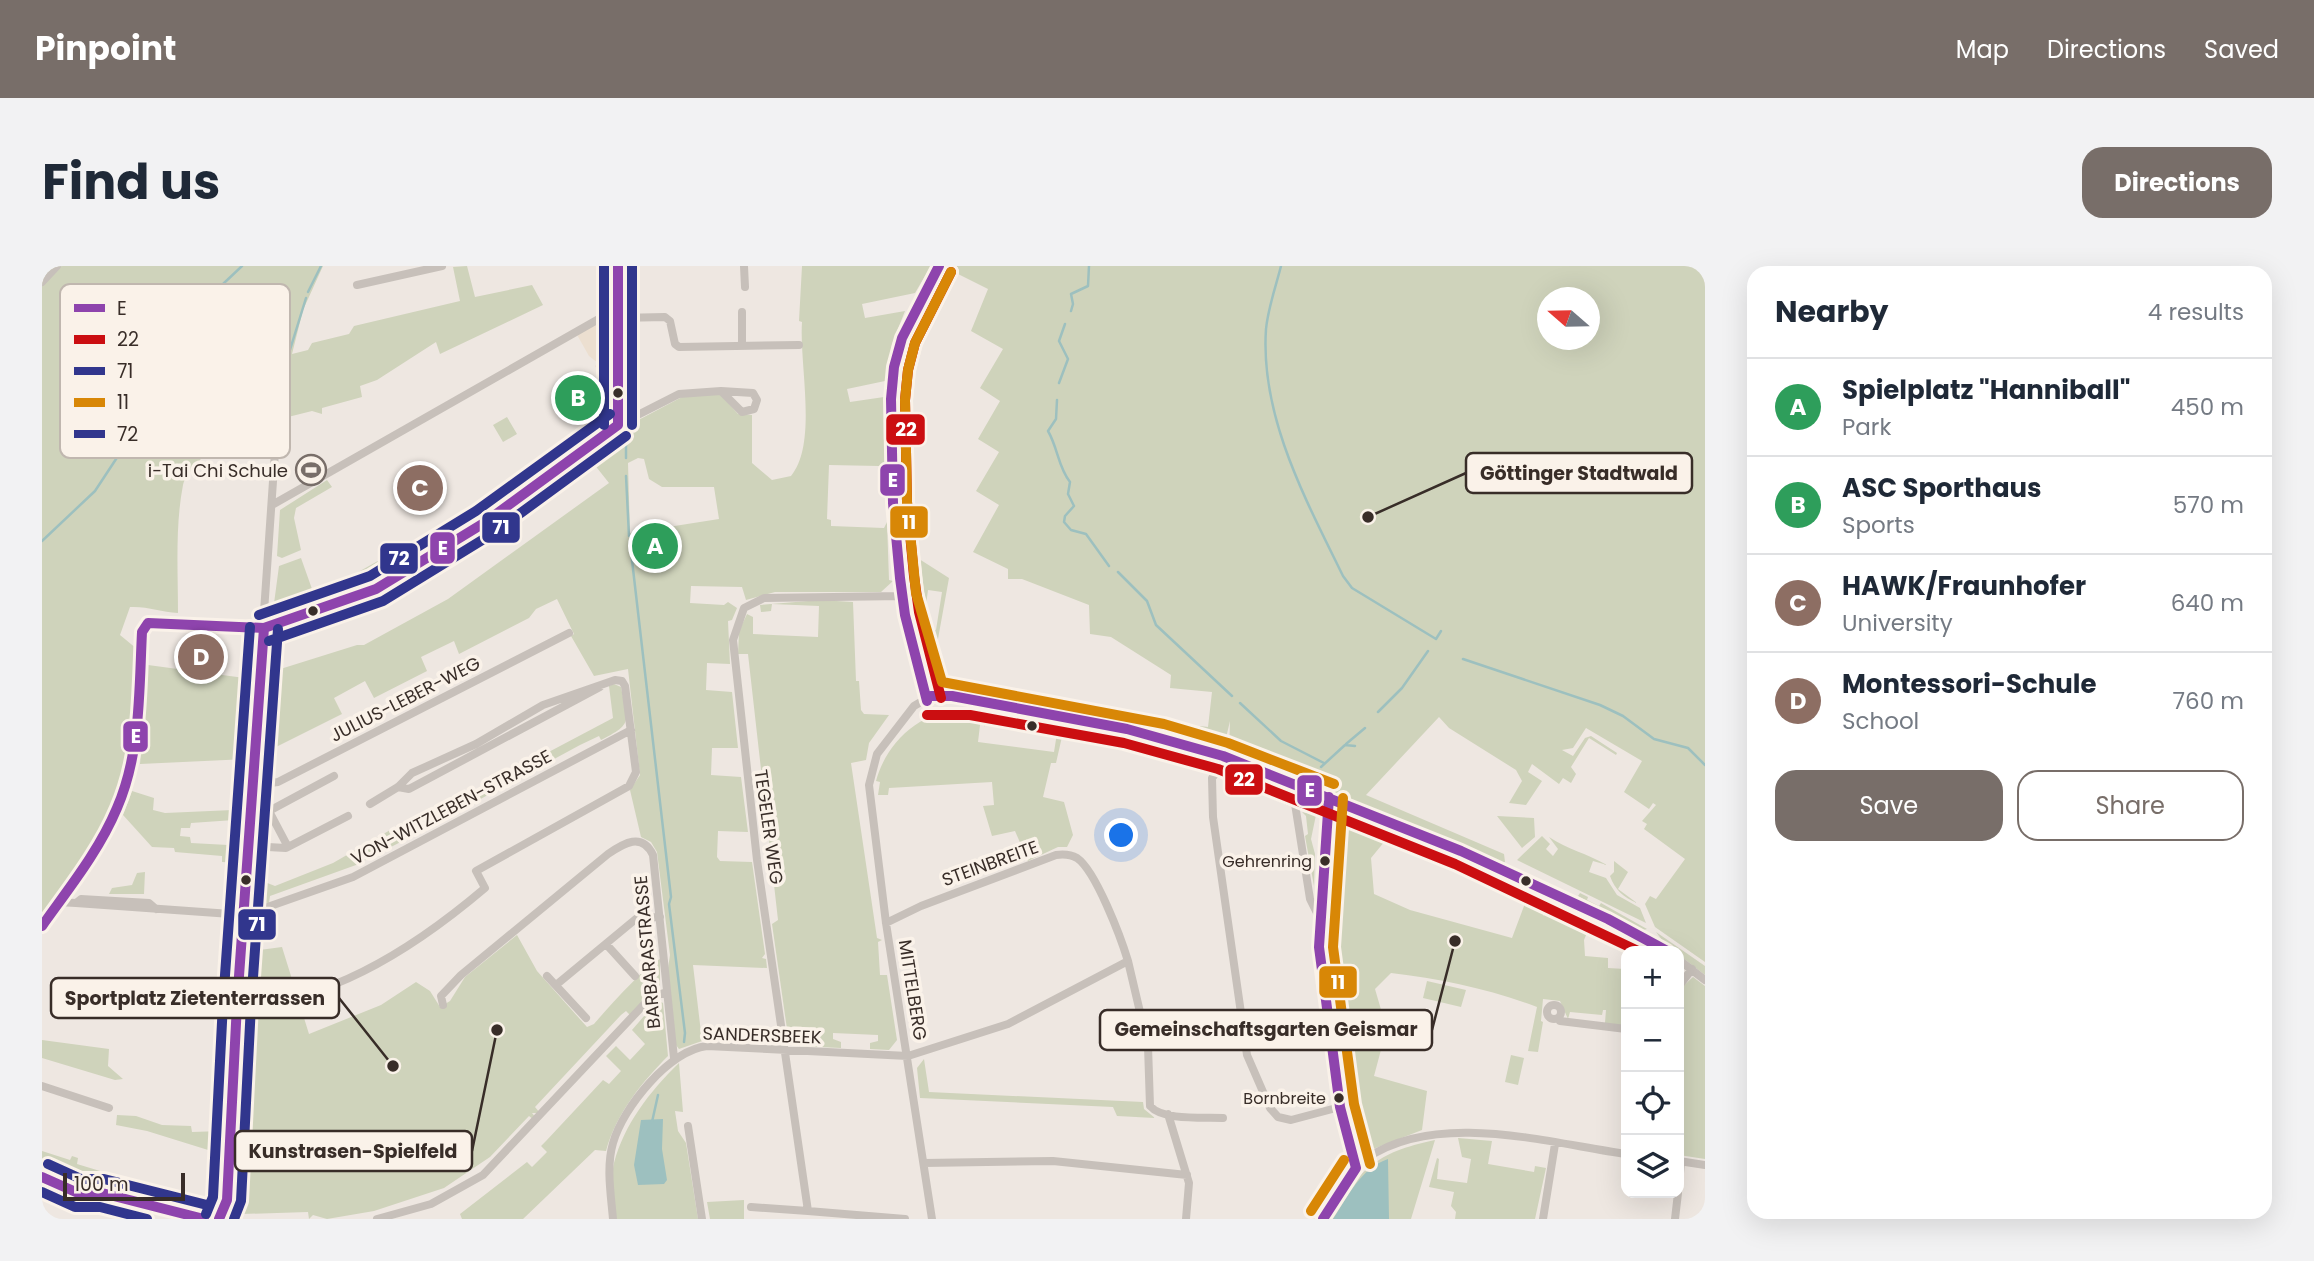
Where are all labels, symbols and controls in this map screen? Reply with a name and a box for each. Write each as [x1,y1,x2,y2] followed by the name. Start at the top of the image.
[35,25,176,72] text: Pinpoint
[1956,33,2009,66] text: Map
[2047,33,2166,66] text: Directions
[2204,33,2279,66] text: Saved
[2082,147,2272,218] button: Directions
[42,148,220,216] text: Find us
[60,284,290,458] legend
[1537,287,1600,350] north arrow
[1775,290,1889,333] text: Nearby
[117,295,127,322] text: E
[2148,296,2244,328] text: 4 results
[117,326,139,353] text: 22
[117,358,133,385] text: 71
[555,372,601,424] pin: B
[1842,372,2130,408] text: Spielplatz "Hanniball"
[611,386,625,400] unlabelled marker
[117,389,129,416] text: 11
[1790,391,1806,423] text: A
[2171,391,2244,423] text: 450 m
[1842,411,1891,443] text: Park
[885,413,926,446] line badge: 22
[895,416,917,443] text: 22
[117,421,138,448] text: 72
[294,453,328,487] sports icon: i-Tai Chi Schule
[1466,453,1692,493] callout: Göttinger Stadtwald
[148,458,288,483] place label: i-Tai Chi Schule
[1480,460,1678,487] text: Göttinger Stadtwald
[397,462,443,514] pin: C
[879,463,906,497] line badge: E
[888,467,898,494] text: E
[1842,470,2042,506] text: ASC Sporthaus
[1790,489,1806,521] text: B
[2173,489,2244,521] text: 570 m
[889,505,929,539] line badge: 11
[902,509,916,536] text: 11
[1842,509,1915,541] text: Sports
[481,511,521,544] line badge: 71
[492,514,510,541] text: 71
[632,520,678,572] pin: A
[429,531,456,565] line badge: E
[438,535,448,562] text: E
[379,542,419,575] line badge: 72
[388,545,410,572] text: 72
[1842,568,2086,604] text: HAWK/Fraunhofer
[1789,587,1807,619] text: C
[2171,587,2244,619] text: 640 m
[306,604,320,618] unlabelled marker
[1842,607,1953,639] text: University
[178,631,224,683] pin: D
[326,650,484,748] street label: JULIUS-LEBER-WEG
[1842,666,2096,702] text: Montessori-Schule
[1790,685,1806,717] text: D
[2173,685,2244,717] text: 760 m
[1842,705,1919,737] text: School
[1025,719,1039,733] unlabelled marker
[122,720,149,753] line badge: E
[131,723,141,750] text: E
[346,743,556,871] street label: VON-WITZLEBEN-STRASSE
[1224,763,1264,796] line badge: 22
[1233,766,1255,793] text: 22
[749,768,789,886] street label: TEGELER WEG
[1775,770,2003,841] button: Save
[2017,770,2244,841] button: Share
[1296,774,1323,807] line badge: E
[1305,777,1315,804] text: E
[1104,818,1138,852] your location
[938,834,1042,892] street label: STEINBREITE
[1222,850,1312,873] place label: Gehrenring
[1318,854,1332,868] marker: Gehrenring
[239,873,253,887] unlabelled marker
[628,874,666,1030] street label: BARBARASTRASSE
[1519,874,1533,888] unlabelled marker
[237,908,277,941] line badge: 71
[248,911,266,938] text: 71
[893,938,933,1042] street label: MITTELBERG
[1621,946,1684,1198] map controls
[1621,946,1684,1009] button: +
[1318,965,1358,999] line badge: 11
[1331,969,1345,996] text: 11
[51,978,339,1018] callout: Sportplatz Zietenterrassen
[65,985,325,1012] text: Sportplatz Zietenterrassen
[1621,1009,1684,1072] button: −
[1100,1010,1432,1050] callout: Gemeinschaftsgarten Geismar
[1114,1016,1418,1043] text: Gemeinschaftsgarten Geismar
[702,1020,822,1050] street label: SANDERSBEEK
[1621,1072,1684,1135] button: locate
[1243,1087,1326,1110] place label: Bornbreite
[1332,1091,1346,1105] marker: Bornbreite
[235,1131,472,1171] callout: Kunstrasen-Spielfeld
[1621,1135,1684,1198] button: layers
[249,1138,457,1165] text: Kunstrasen-Spielfeld
[63,1170,186,1202] scale bar
[74,1171,129,1198] text: 100 m

